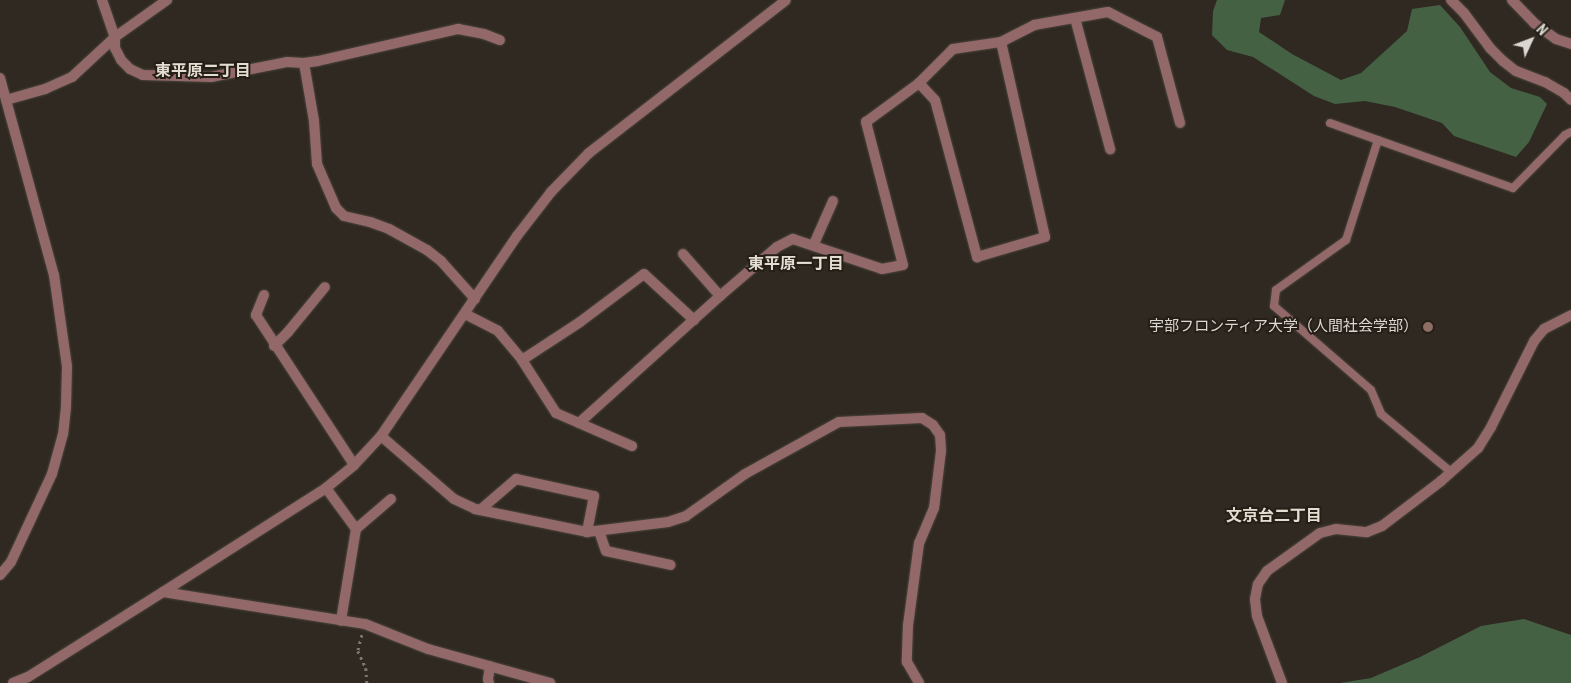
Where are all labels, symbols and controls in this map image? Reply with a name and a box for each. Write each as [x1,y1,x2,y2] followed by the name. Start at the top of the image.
[1506,15,1556,65] north arrow
[1533,21,1551,38] text: N
[155,61,251,81] district label: 東平原二丁目
[748,254,844,274] district label: 東平原一丁目
[1148,318,1418,336] place label: 宇部フロンティア大学（人間社会学部）
[1422,321,1434,333] marker: 宇部フロンティア大学（人間社会学部）
[1226,506,1322,526] district label: 文京台二丁目

